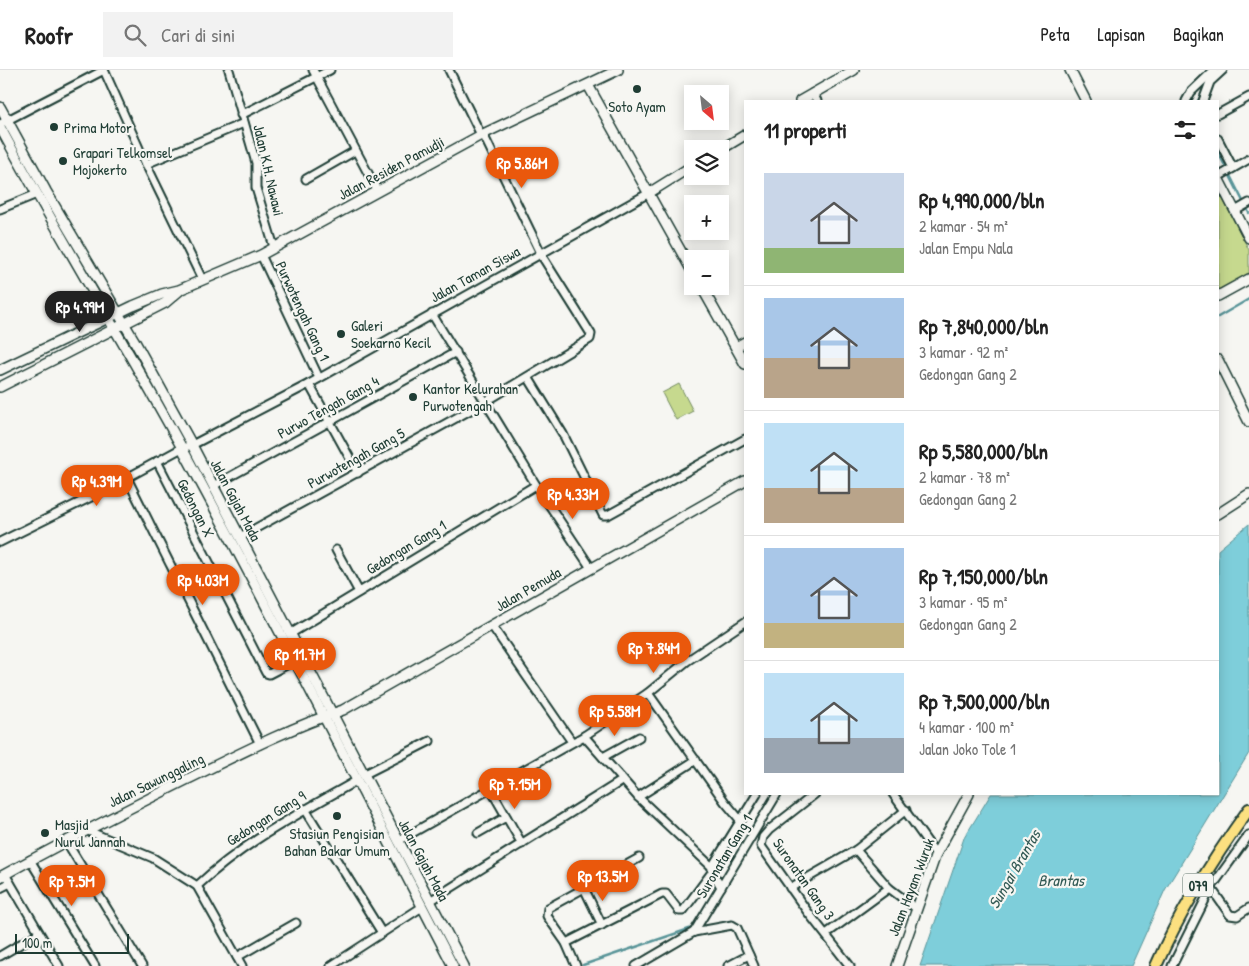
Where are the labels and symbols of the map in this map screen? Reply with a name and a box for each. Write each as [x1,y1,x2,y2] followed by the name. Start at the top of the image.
[631,83,643,95] marker: Soto Ayam
[684,85,729,130] north arrow
[608,96,666,117] place label: Soto Ayam
[64,117,132,138] place label: Prima Motor
[48,121,60,133] marker: Prima Motor
[248,122,290,218] street label: Jalan K.H. Nawawi
[334,131,448,205] street label: Jalan Residen Pamudji
[73,142,172,180] place label: Grapari Telkomsel Mojokerto
[470,146,574,189] pin: Rp 5.86M
[57,155,69,167] marker: Grapari Telkomsel Mojokerto
[426,241,524,307] street label: Jalan Taman Siswa
[271,258,335,364] street label: Purwotengah Gang 1
[28,290,132,333] pin: Rp 4.99M
[351,315,431,353] place label: Galeri Soekarno Kecil
[335,328,347,340] marker: Galeri Soekarno Kecil
[273,370,383,444] street label: Purwo Tengah Gang 4
[423,378,519,416] place label: Kantor Kelurahan Purwotengah
[407,391,419,403] marker: Kantor Kelurahan Purwotengah
[303,422,409,493] street label: Purwotengah Gang 5
[206,455,267,545] street label: Jalan Gajah Mada
[45,464,149,507] pin: Rp 4.39M
[172,475,220,541] street label: Gedongan X
[521,478,625,520] pin: Rp 4.33M
[362,515,450,579] street label: Gedongan Gang 1
[491,562,565,616] street label: Jalan Pemuda
[151,564,255,606] pin: Rp 4.03M
[602,632,706,674] pin: Rp 7.84M
[248,638,352,680] pin: Rp 11.7M
[563,694,667,737] pin: Rp 5.58M
[105,748,208,812] street label: Jalan Sawunggaling
[463,768,567,810] pin: Rp 7.15M
[222,785,310,851] street label: Gedongan Gang 9
[331,810,343,822] marker: Stasiun Pengisian Bahan Bakar Umum
[691,810,757,902] street label: Suronatan Gang 1
[55,814,125,852] place label: Masjid Nurul Jannah
[394,815,455,905] street label: Jalan Gajah Mada
[284,823,390,861] place label: Stasiun Pengisian Bahan Bakar Umum
[983,824,1046,912] water label: Sungai Brantas
[39,827,51,839] marker: Masjid Nurul Jannah
[768,834,840,924] street label: Suronatan Gang 3
[883,835,939,939] street label: Jalan Hayam Wuruk
[551,860,655,902] pin: Rp 13.5M
[26,864,118,907] pin: Rp 7.5M
[1038,869,1086,891] water label: Brantas
[1183,874,1213,896] road number: 079
[15,931,129,954] scale bar

